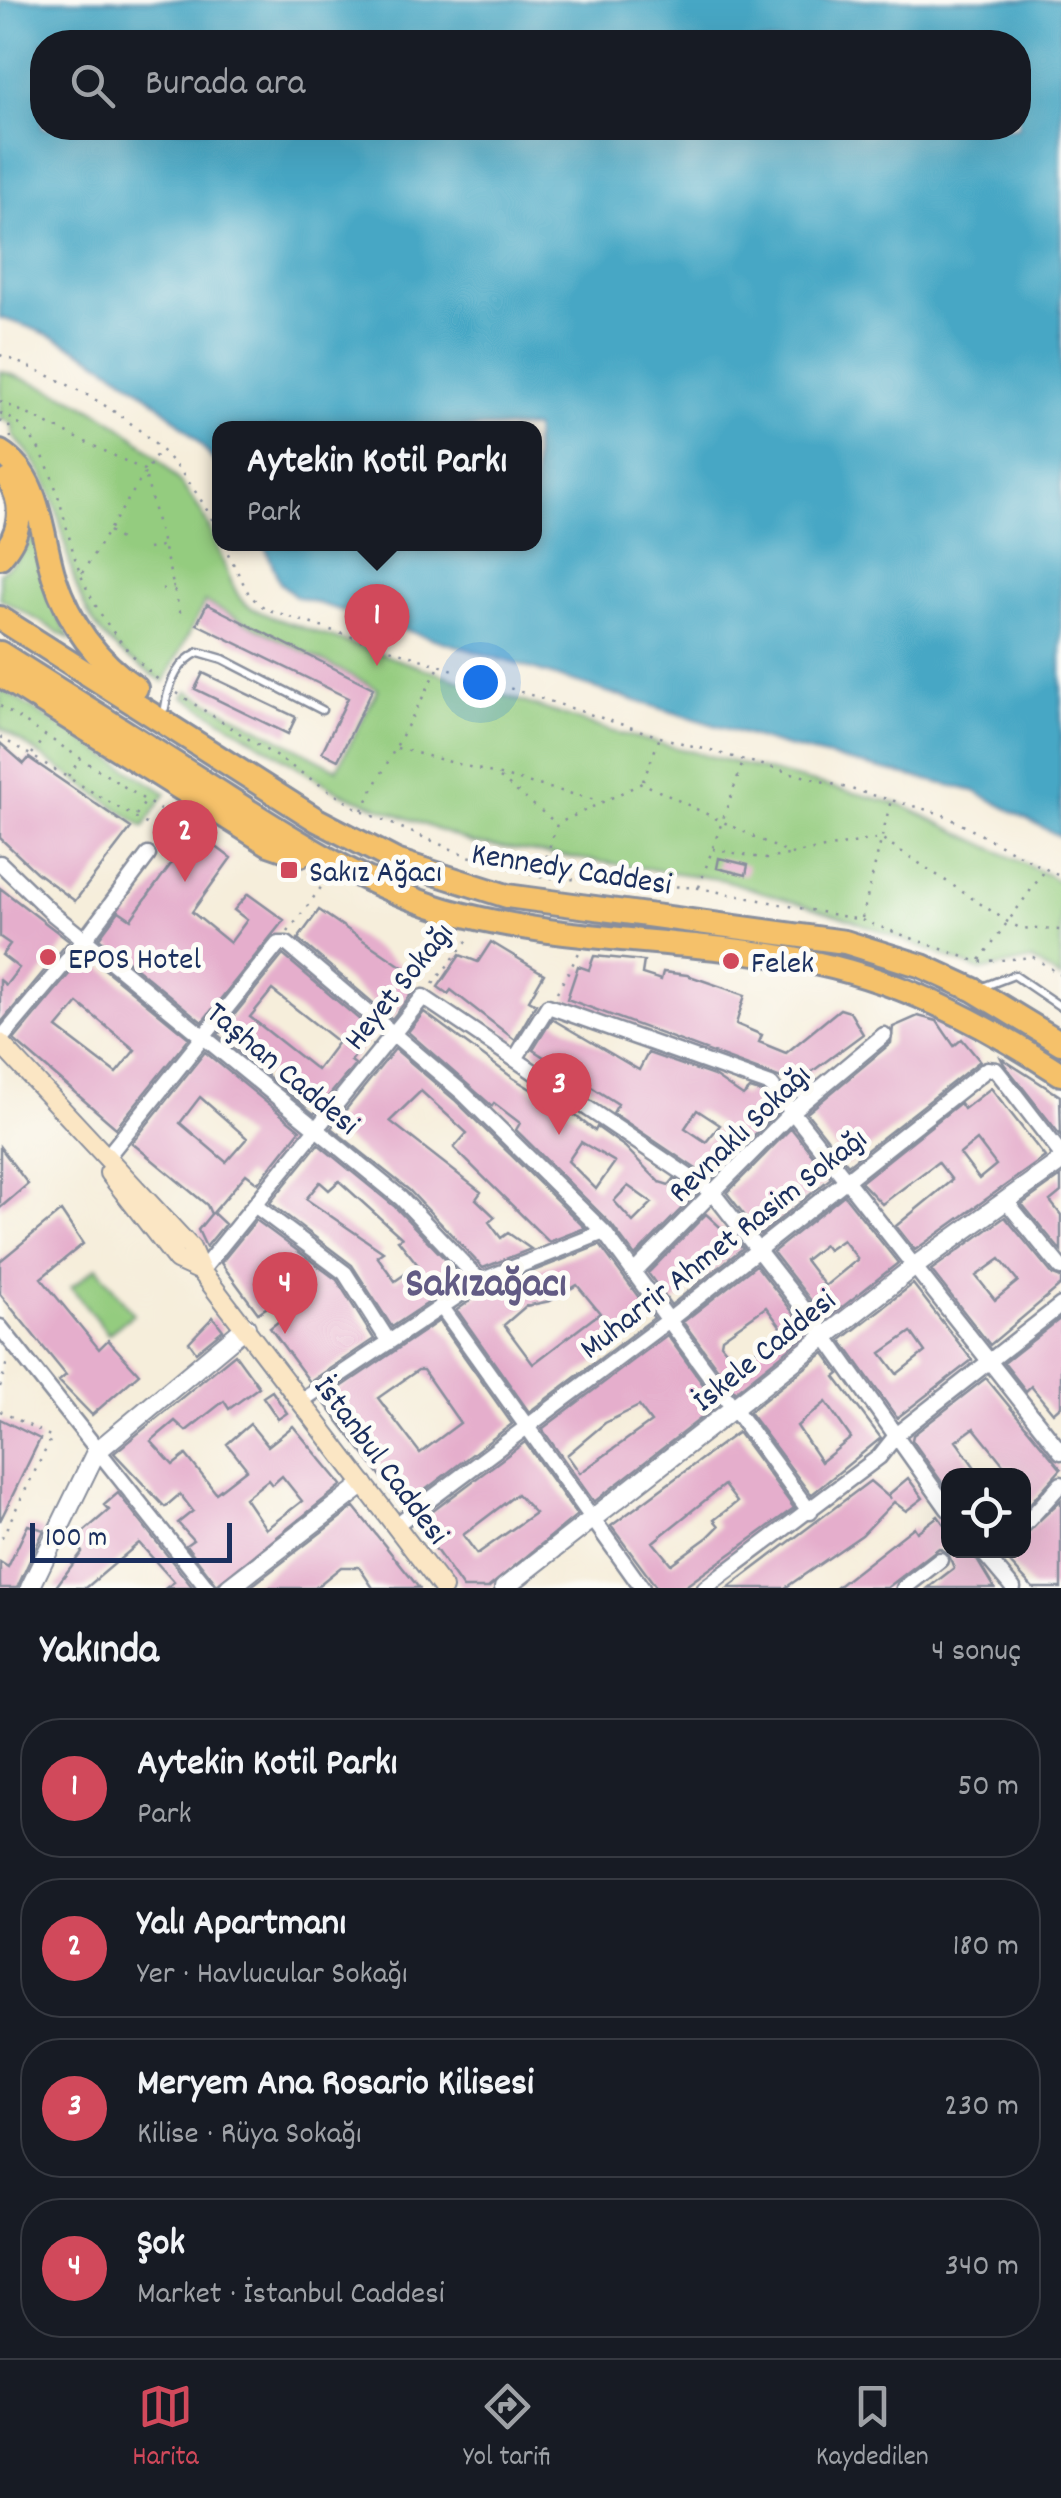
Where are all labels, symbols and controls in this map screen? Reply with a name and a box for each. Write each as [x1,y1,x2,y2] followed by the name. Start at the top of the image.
[30,30,1031,140] search box
[65,58,120,113] icon: search
[145,58,305,113] text: Burada ara
[212,421,542,551] popup
[247,436,507,491] text: Aytekin Kotil Parkı
[247,491,301,537] text: Park
[344,584,410,666] pin: 1
[455,657,506,708] your location
[152,800,218,882] pin: 2
[468,833,675,910] street label: Kennedy Caddesi
[309,852,442,898] place label: Sakız Ağacı
[278,859,300,881] marker: Sakız Ağacı
[335,914,467,1062] street label: Heyet Sokağı
[68,939,201,985] place label: EPOS Hotel
[751,943,814,989] place label: Felek
[37,946,59,968] marker: EPOS Hotel
[720,950,742,972] marker: Felek
[194,993,368,1149] street label: Taşhan Caddesi
[526,1052,592,1135] pin: 3
[660,1055,823,1216] street label: Revnaklı Sokağı
[571,1119,879,1373] street label: Muharrir Ahmet Rasim Sokağı
[252,1252,318,1334] pin: 4
[405,1257,567,1317] district label: Sakızağacı
[684,1281,848,1425] street label: İskele Caddesi
[300,1368,458,1556] street label: İstanbul Caddesi
[941,1468,1031,1558] map controls
[941,1468,1031,1558] button: locate
[30,1518,232,1562] scale bar
[45,1520,107,1560] text: 100 m
[40,1623,159,1683] text: Yakında
[931,1630,1021,1676] text: 4 sonuç
[137,1738,398,1793] text: Aytekin Kotil Parkı
[71,1765,78,1811] text: 1
[957,1765,1019,1811] text: 50 m
[137,1793,192,1839] text: Park
[137,1898,346,1953] text: Yalı Apartmanı
[68,1925,81,1971] text: 2
[952,1925,1019,1971] text: 180 m
[137,1953,408,1999] text: Yer · Havlucular Sokağı
[137,2058,534,2113] text: Meryem Ana Rosario Kilisesi
[67,2085,82,2131] text: 3
[944,2085,1019,2131] text: 230 m
[137,2113,362,2159] text: Kilise · Rüya Sokağı
[137,2218,185,2273] text: Şok
[68,2245,81,2291] text: 4
[945,2245,1019,2291] text: 340 m
[137,2273,445,2319] text: Market · İstanbul Caddesi
[132,2379,199,2479] tab: Harita
[463,2379,551,2479] tab: Yol tarifi
[816,2379,929,2479] tab: Kaydedilen

